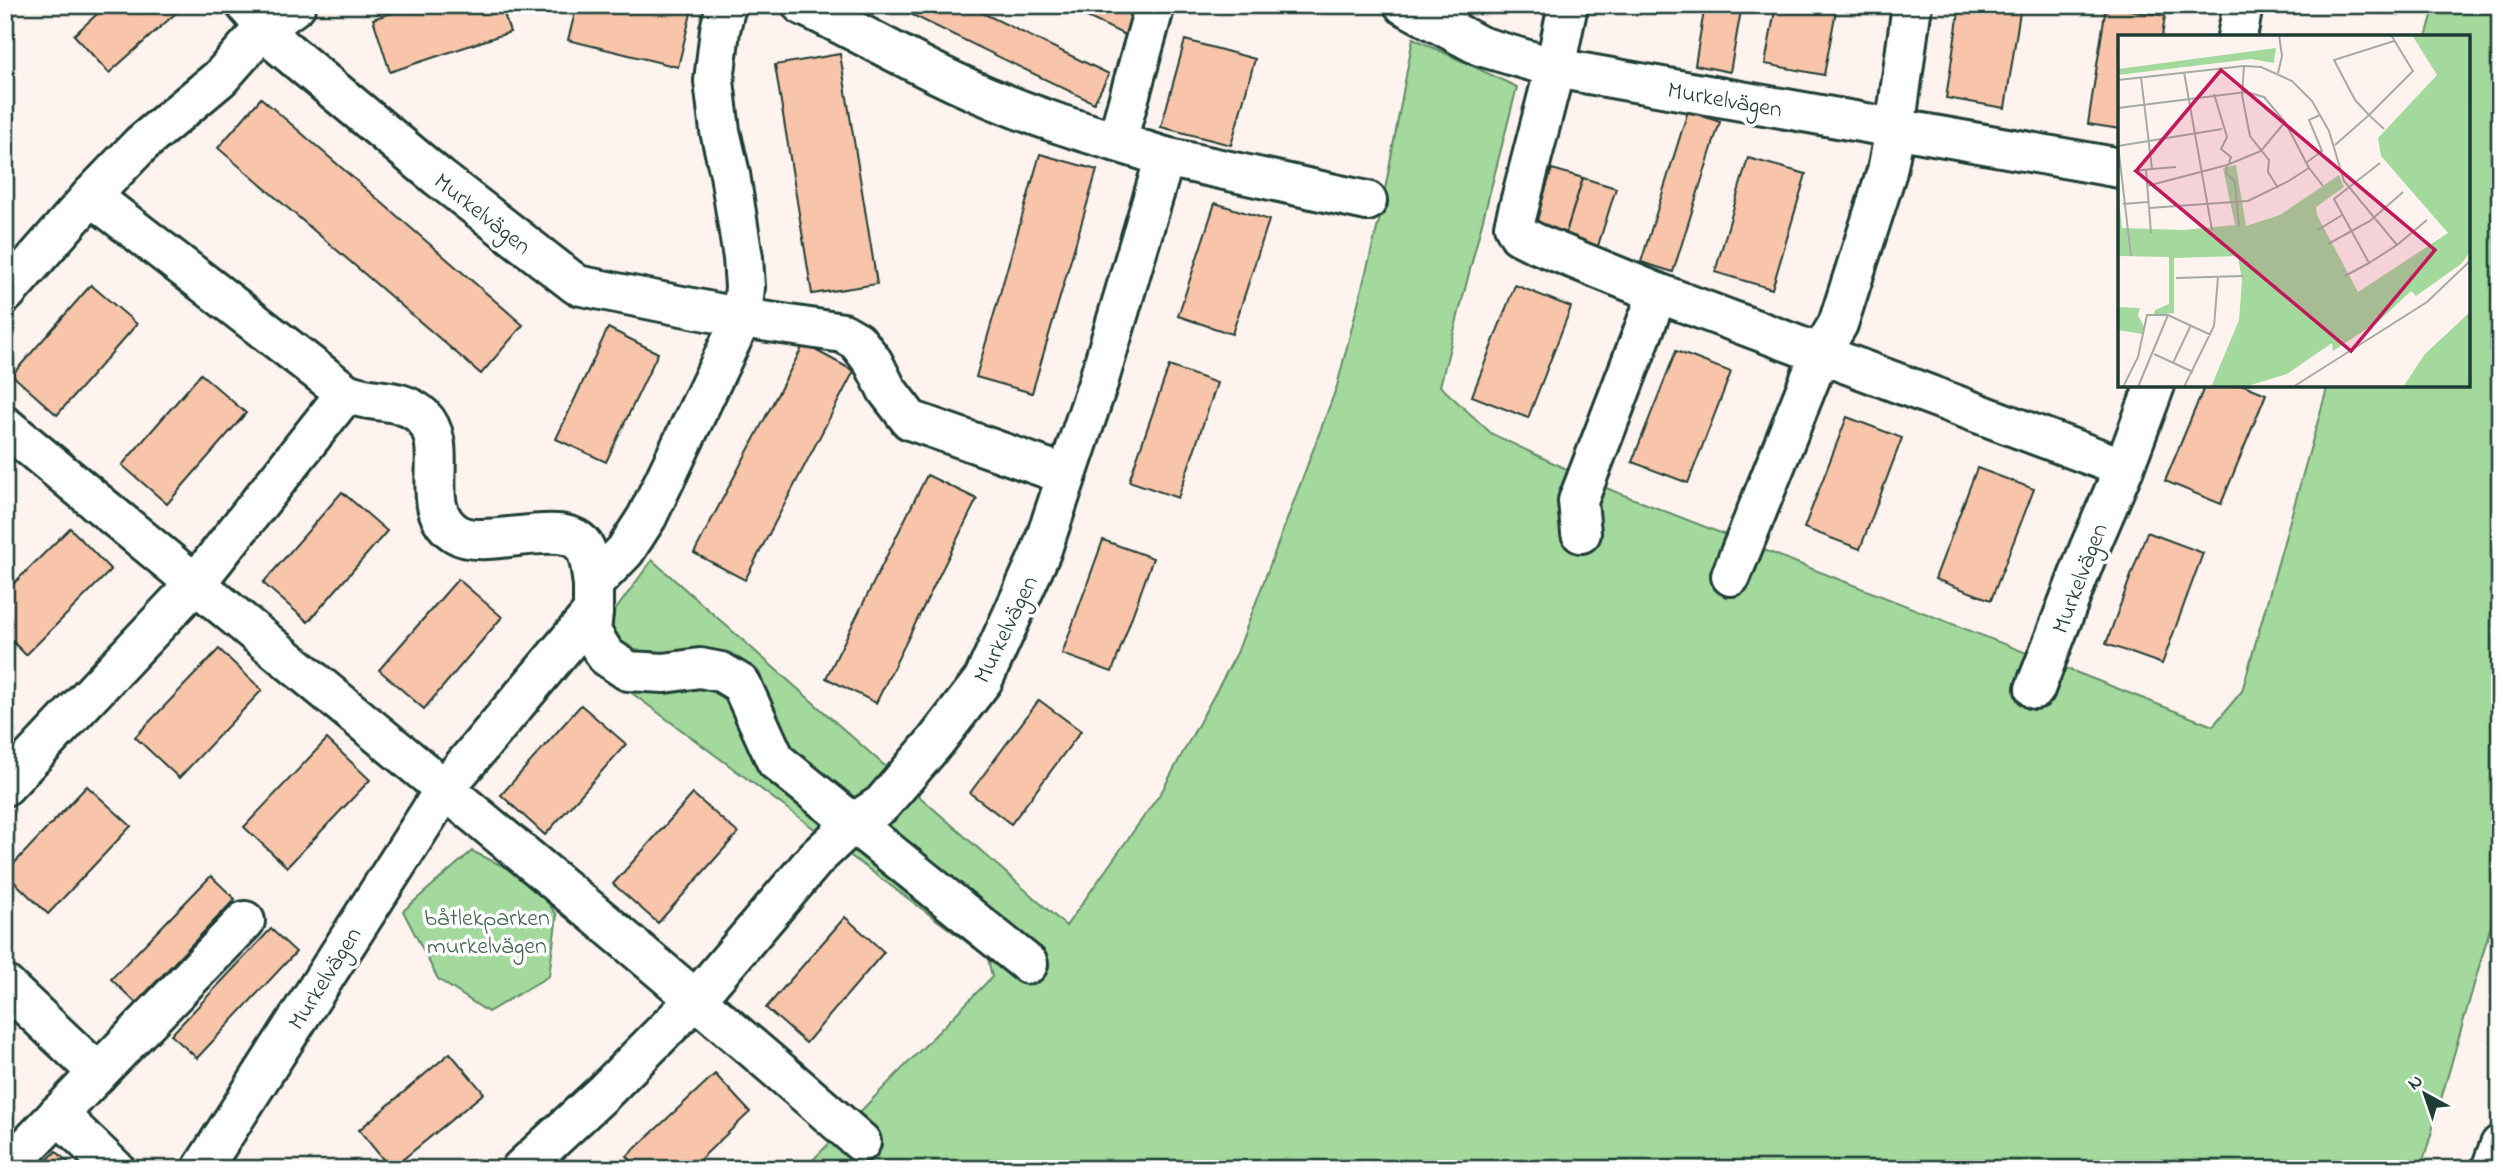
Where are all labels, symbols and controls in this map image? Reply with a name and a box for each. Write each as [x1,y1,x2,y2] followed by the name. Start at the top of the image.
[2118,35,2470,387] inset map
[1665,74,1785,129] street label: Murkelvägen
[425,166,538,264] street label: Murkelvägen
[2044,519,2118,639] street label: Murkelvägen
[966,570,1048,690] street label: Murkelvägen
[424,902,550,965] park label: båtlekparken murkelvägen
[281,921,372,1038] street label: Murkelvägen
[2390,1058,2460,1128] north arrow
[2402,1068,2429,1097] text: N

